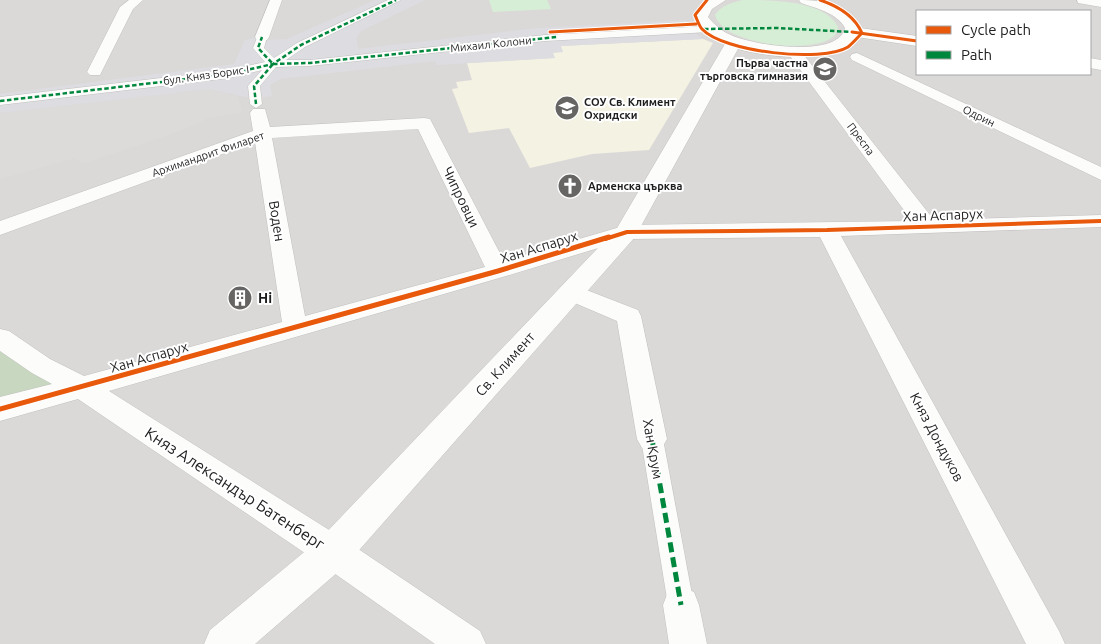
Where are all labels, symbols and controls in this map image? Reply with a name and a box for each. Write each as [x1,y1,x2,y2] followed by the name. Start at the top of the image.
[916,10,1091,75] legend
[961,21,1031,38] text: Cycle path
[450,34,532,54] street label: Михаил Колони
[961,46,992,63] text: Path
[812,56,838,82] school or university icon: Първа частна търговска гимназия
[700,57,808,82] place label: Първа частна търговска гимназия
[162,63,250,87] street label: бул. Княз Борис I
[554,95,580,121] school or university icon: CОУ Св. Климент Охридски
[584,96,676,121] place label: CОУ Св. Климент Охридски
[961,103,997,129] street label: Одрин
[845,121,877,157] street label: Преспа
[150,129,266,179] street label: Архимандрит Филарет
[439,164,483,230] street label: Чипровци
[557,173,583,199] church icon: Арменска църква
[588,180,682,192] place label: Арменска църква
[266,199,288,243] street label: Воден
[903,206,983,224] street label: Хан Аспарух
[498,228,580,266] street label: Хан Аспарух
[227,285,253,311] building icon: Hi
[258,290,272,306] place label: Hi
[472,329,538,399] street label: Св. Климент
[108,338,190,376] street label: Хан Аспарух
[907,390,967,484] street label: Княз Дондуков
[640,418,666,480] street label: Хан Крум
[142,423,328,553] street label: Княз Александър Батенберг

